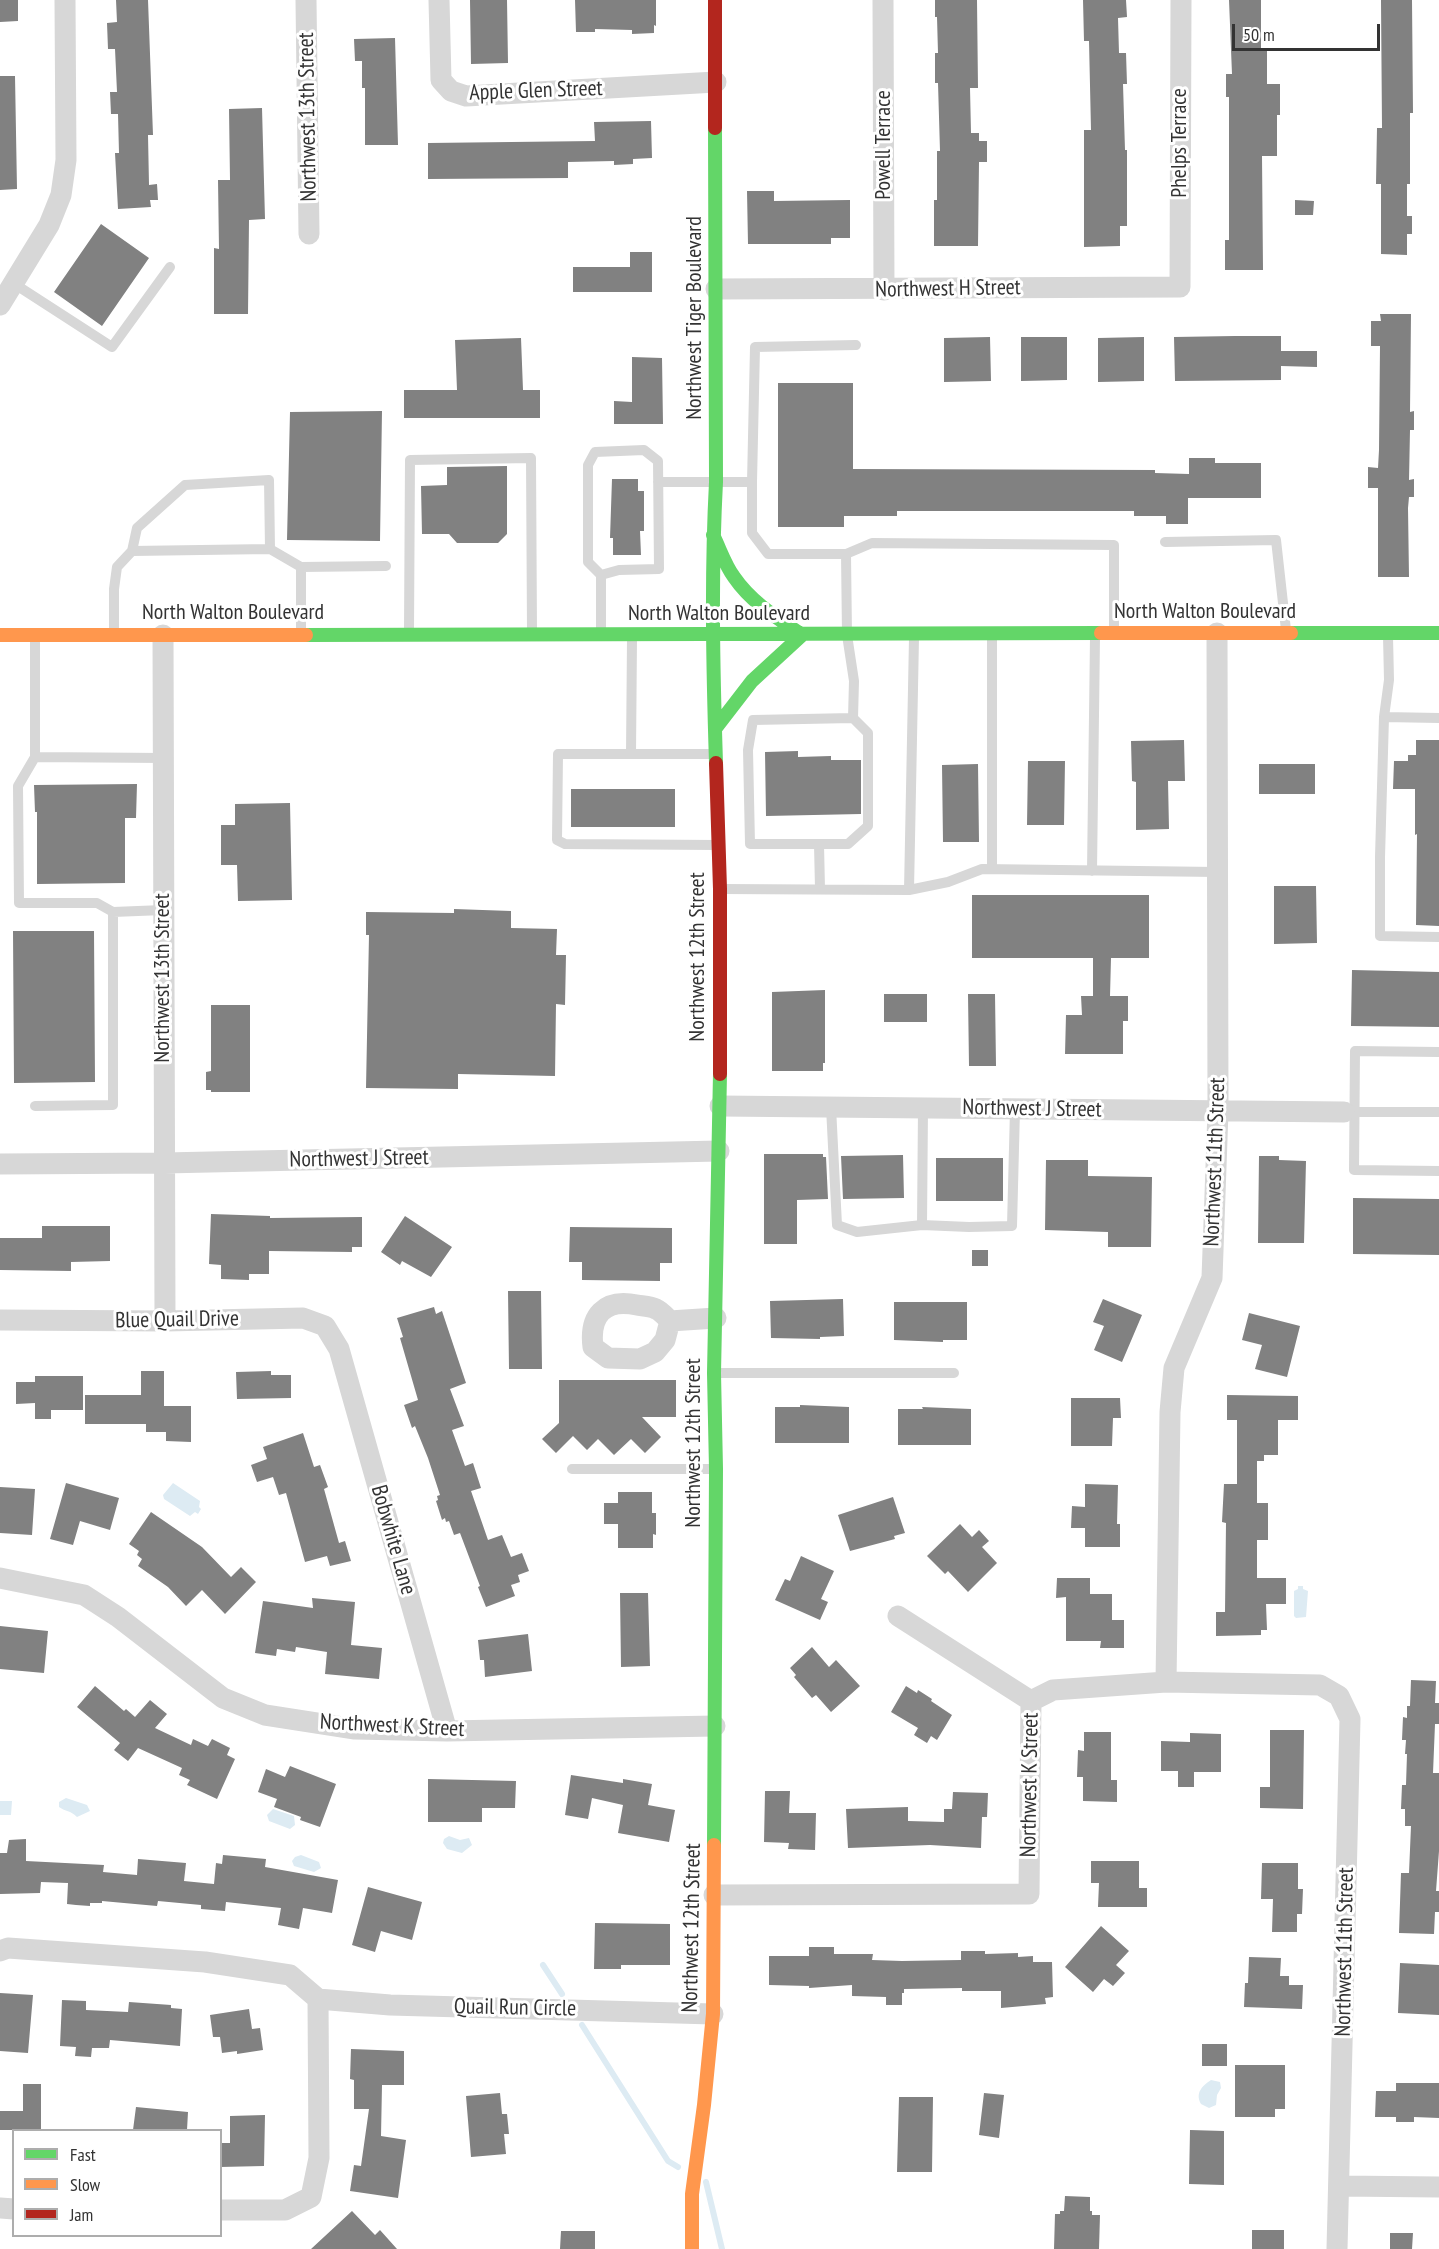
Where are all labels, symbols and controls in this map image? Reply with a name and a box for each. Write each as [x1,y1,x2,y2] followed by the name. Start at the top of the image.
[1235,12,1384,50] scale bar
[1243,23,1275,46] text: 50 m
[293,32,323,202] street label: Northwest 13th Street
[469,75,603,107] street label: Apple Glen Street
[1167,88,1193,198] street label: Phelps Terrace
[871,90,897,200] street label: Powell Terrace
[682,216,708,420] street label: Northwest Tiger Boulevard
[875,275,1021,303] street label: Northwest H Street
[1114,599,1296,625] street label: North Walton Boulevard
[142,600,324,626] street label: North Walton Boulevard
[628,601,810,627] street label: North Walton Boulevard
[685,872,711,1042] street label: Northwest 12th Street
[150,893,176,1063] street label: Northwest 13th Street
[1199,1077,1231,1247] street label: Northwest 11th Street
[962,1095,1102,1123] street label: Northwest J Street
[289,1145,429,1173] street label: Northwest J Street
[115,1306,239,1334] street label: Blue Quail Drive
[681,1358,707,1528] street label: Northwest 12th Street
[365,1482,421,1598] street label: Bobwhite Lane
[319,1709,465,1743] street label: Northwest K Street
[1016,1712,1044,1858] street label: Northwest K Street
[677,1843,707,2013] street label: Northwest 12th Street
[1330,1867,1360,2037] street label: Northwest 11th Street
[454,1994,576,2022] street label: Quail Run Circle
[12,2129,222,2237] legend
[70,2143,96,2166] text: Fast
[70,2173,100,2196] text: Slow
[70,2203,93,2226] text: Jam

